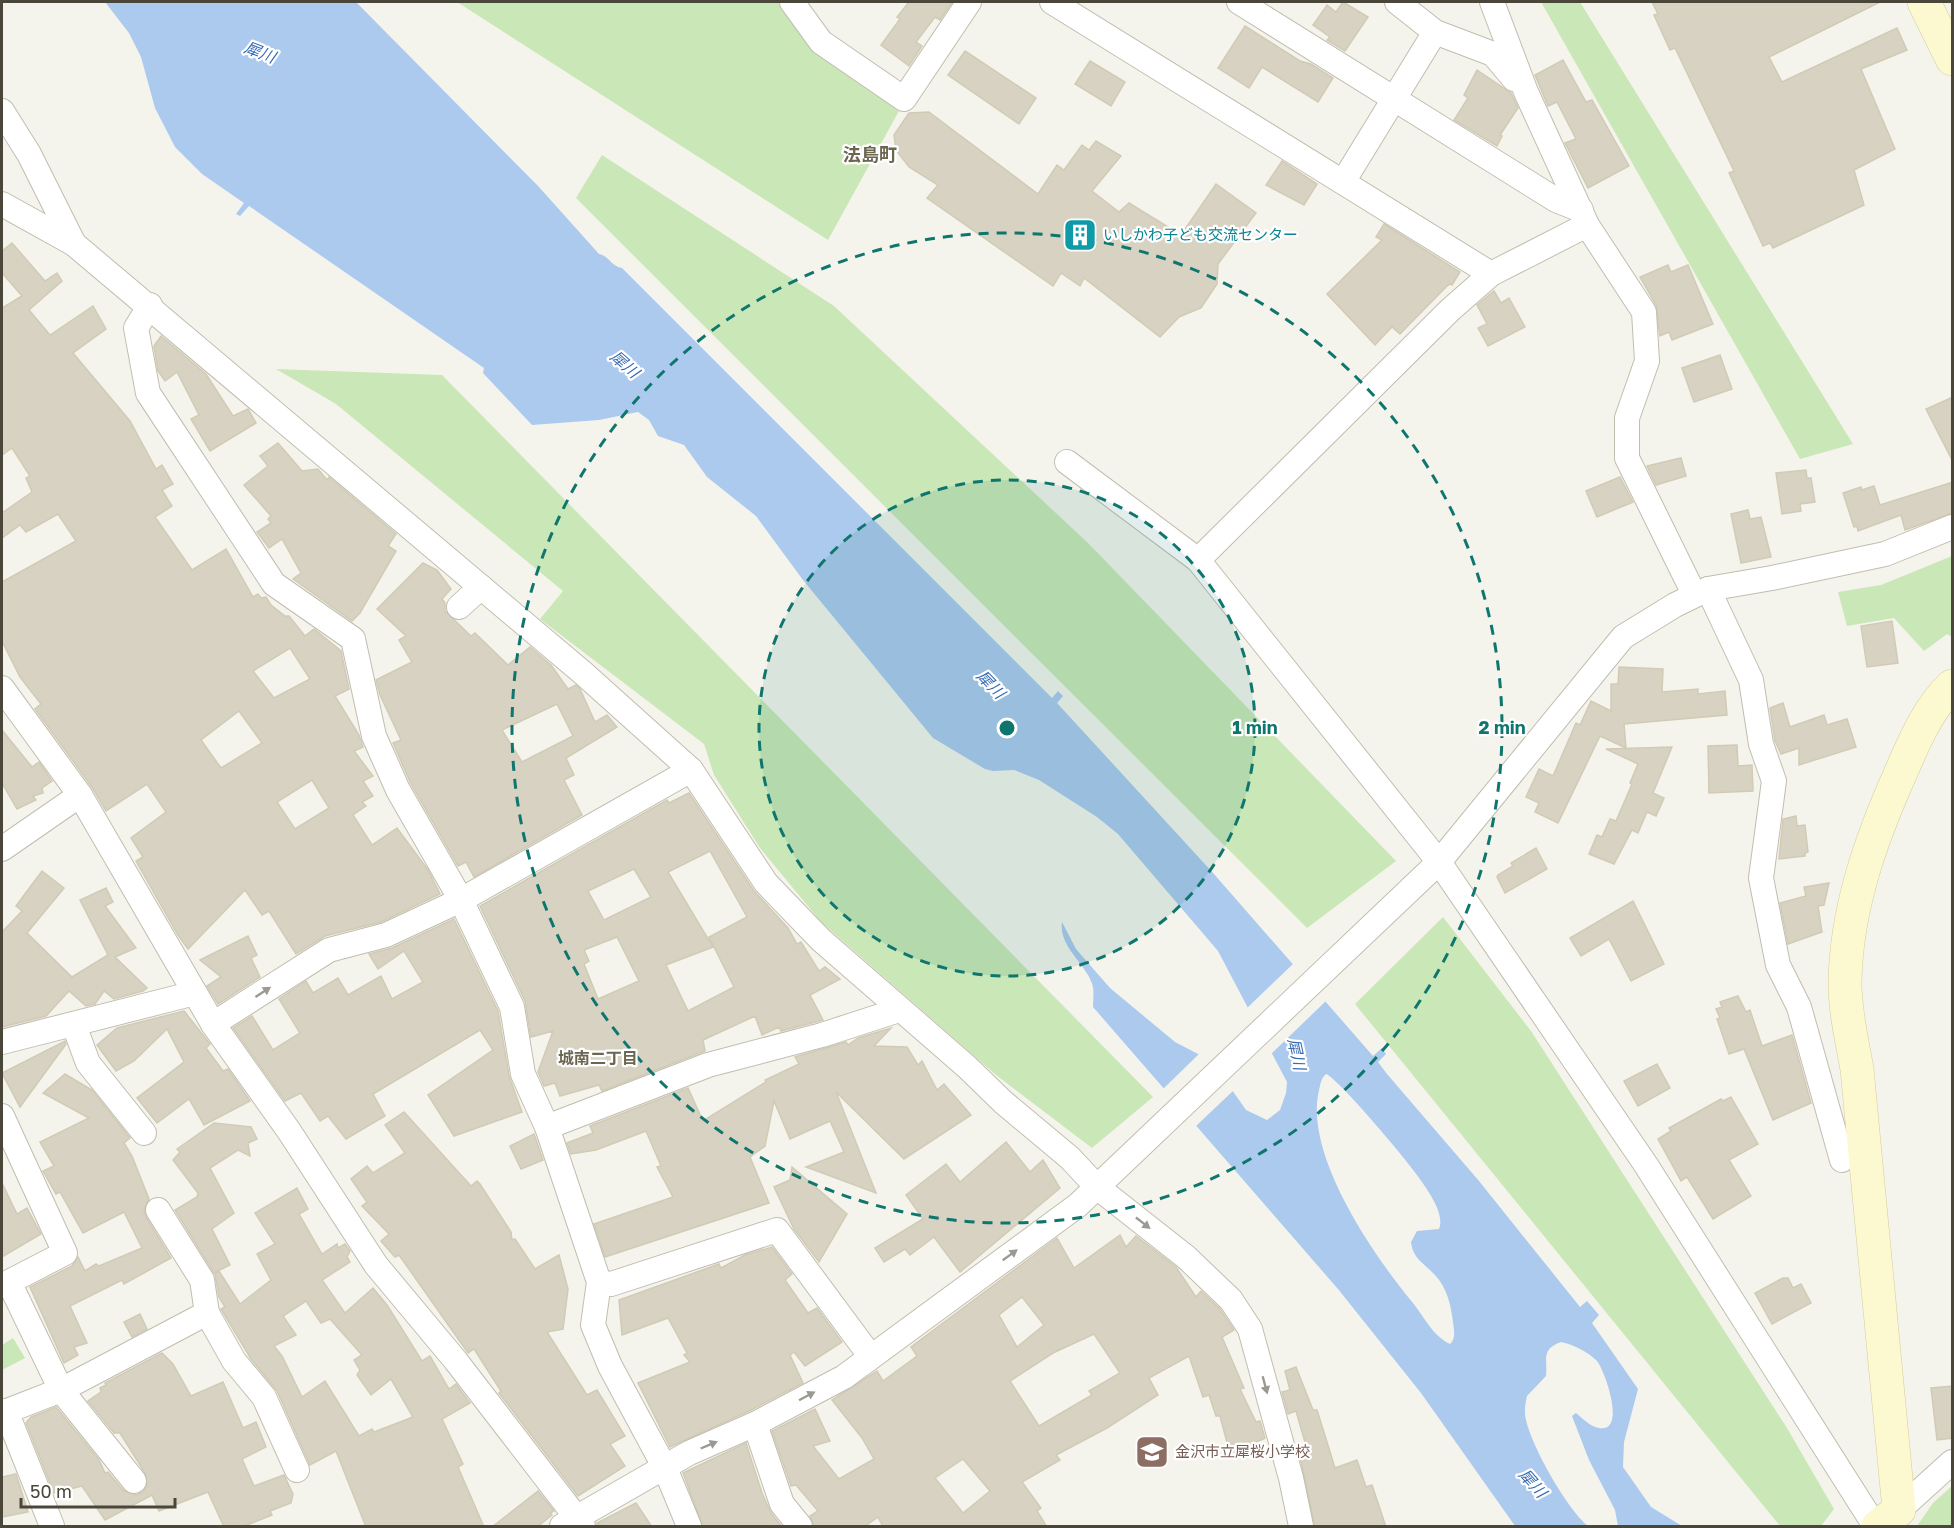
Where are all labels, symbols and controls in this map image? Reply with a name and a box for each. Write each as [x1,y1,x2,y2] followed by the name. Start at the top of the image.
[241,37,280,68] water label: 犀川
[843,143,897,165] district label: 法島町
[1062,217,1098,253] building icon: いしかわ子ども交流センター
[1103,225,1298,243] place label: いしかわ子ども交流センター
[606,346,645,383] water label: 犀川
[973,666,1011,704] water label: 犀川
[1232,716,1278,738] text: 1 min
[1478,716,1526,738] text: 2 min
[997,718,1017,738] centre of rings
[255,987,271,998] one-way arrow
[1284,1036,1311,1074] water label: 犀川
[558,1048,638,1068] district label: 城南二丁目
[1135,1217,1150,1229] one-way arrow
[1002,1249,1017,1261] one-way arrow
[1261,1376,1270,1394] one-way arrow
[798,1392,816,1402] one-way arrow
[1134,1434,1170,1470] school or university icon: 金沢市立犀桜小学校
[701,1440,718,1449] one-way arrow
[1175,1442,1310,1460] place label: 金沢市立犀桜小学校
[1515,1464,1552,1503] water label: 犀川
[21,1471,176,1509] scale bar
[30,1480,72,1502] text: 50 m

